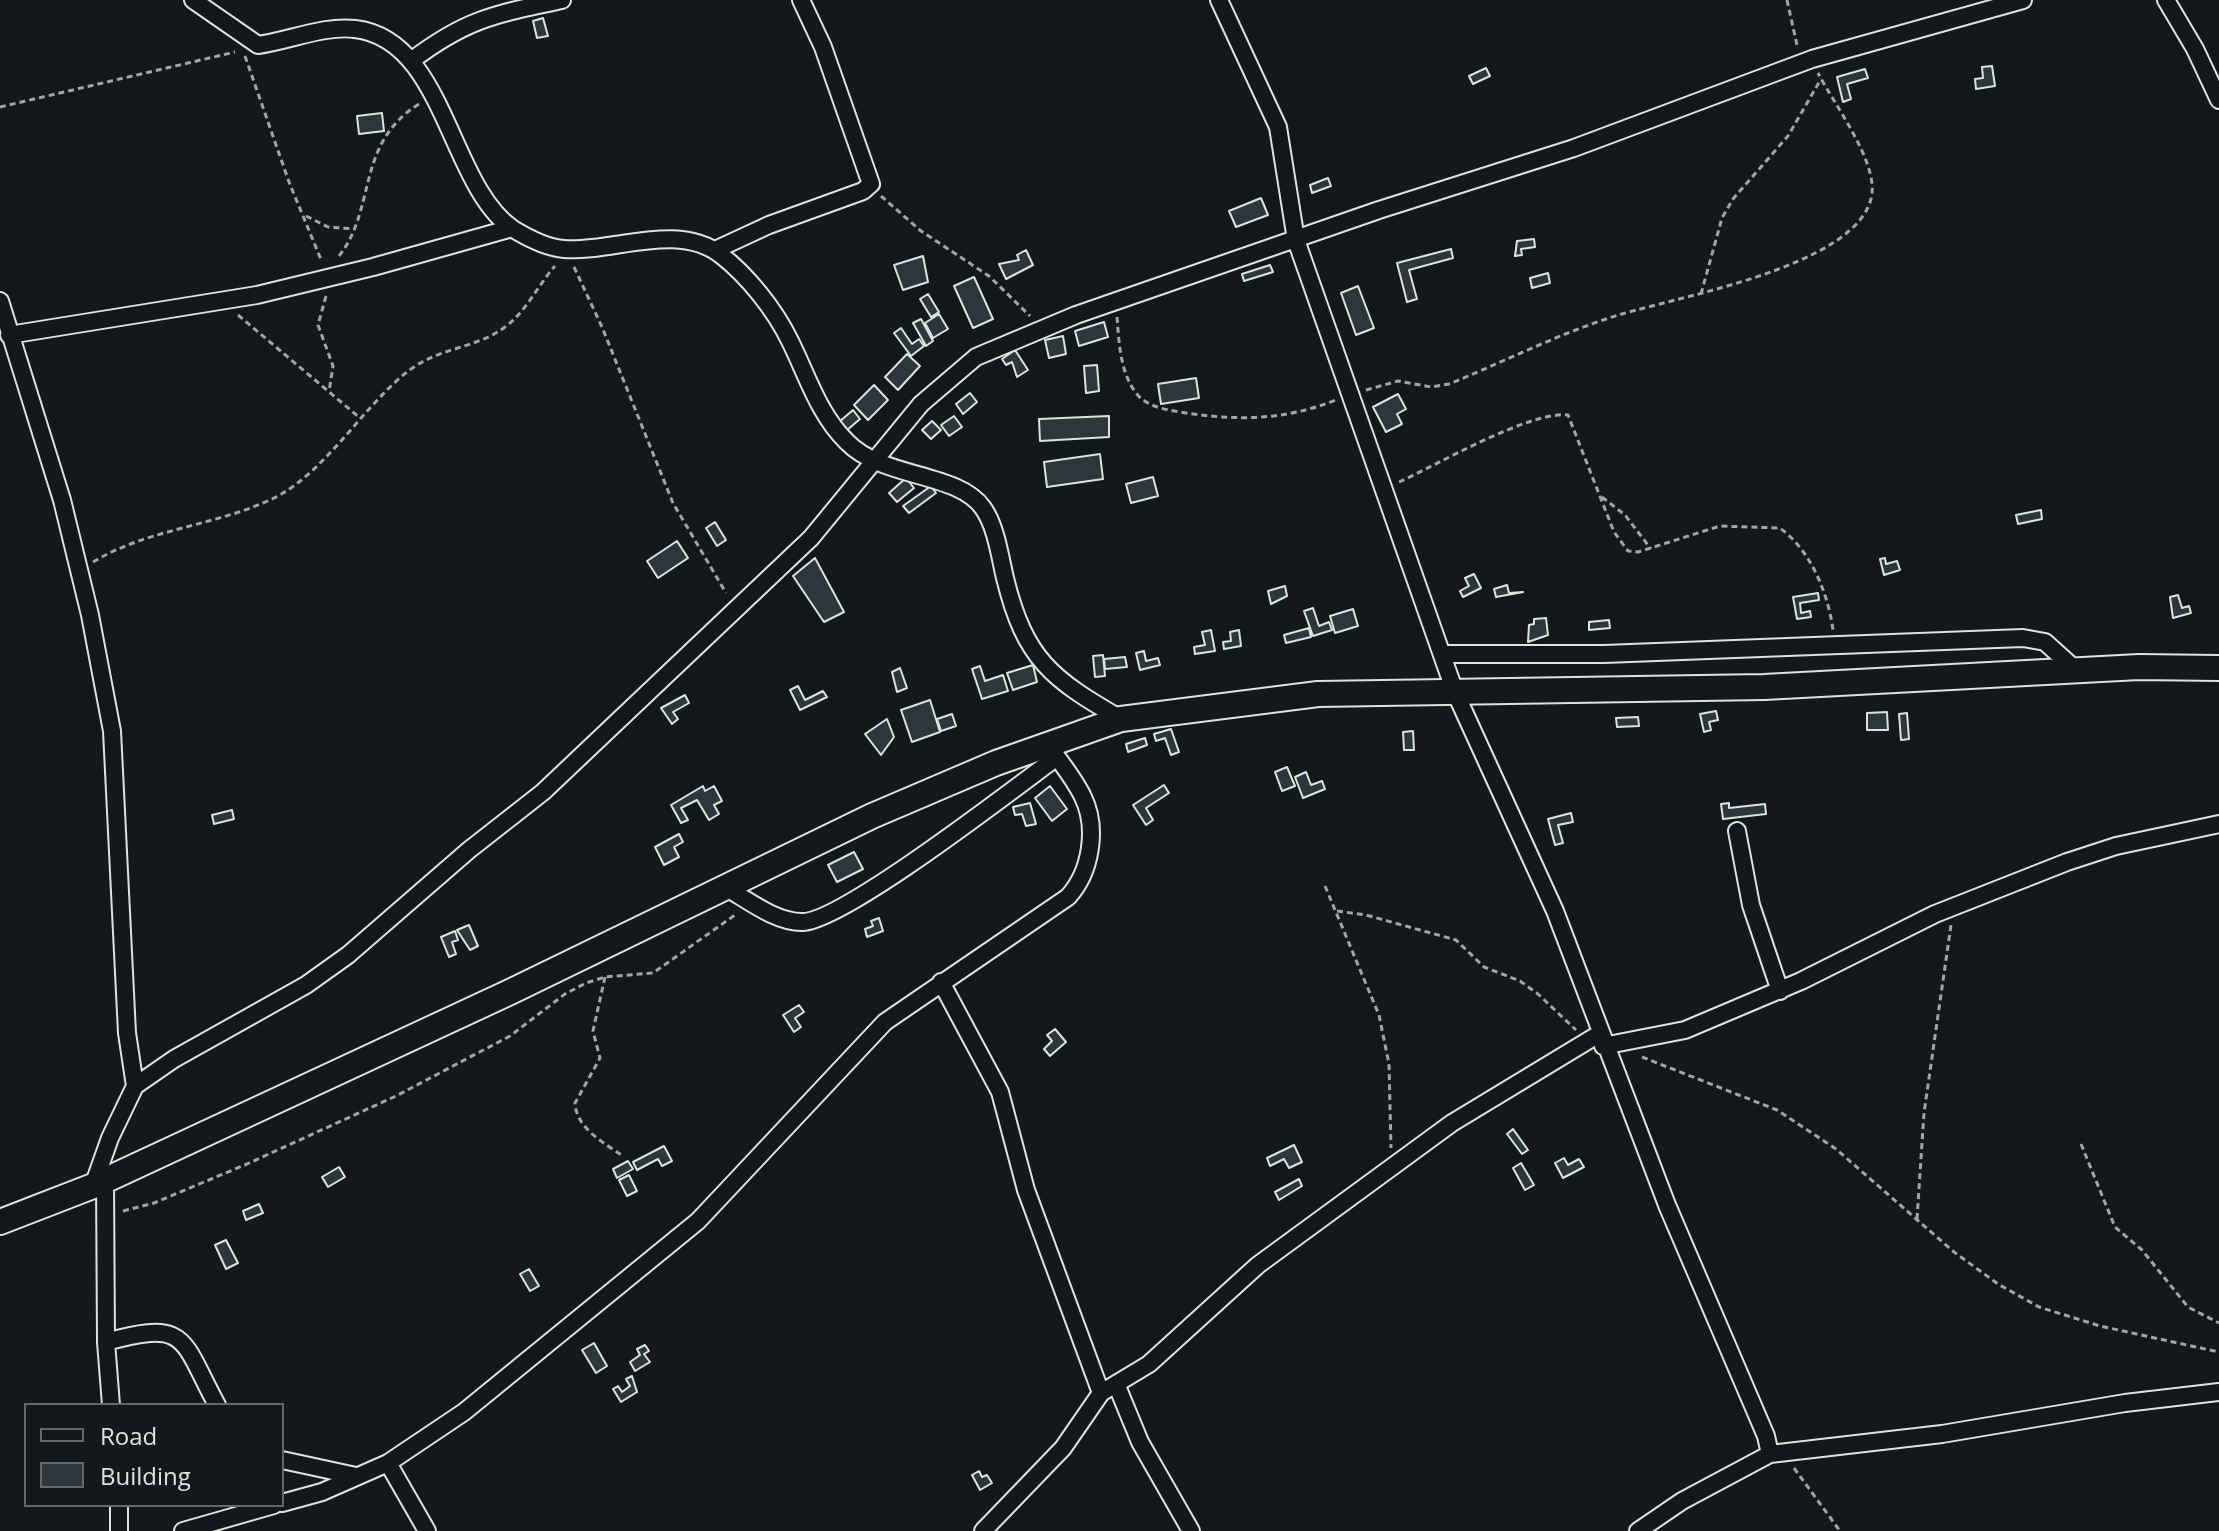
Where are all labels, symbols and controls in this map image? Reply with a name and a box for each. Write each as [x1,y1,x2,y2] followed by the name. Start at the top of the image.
[24,1403,284,1507] legend
[100,1419,157,1452] text: Road
[100,1459,191,1492] text: Building

